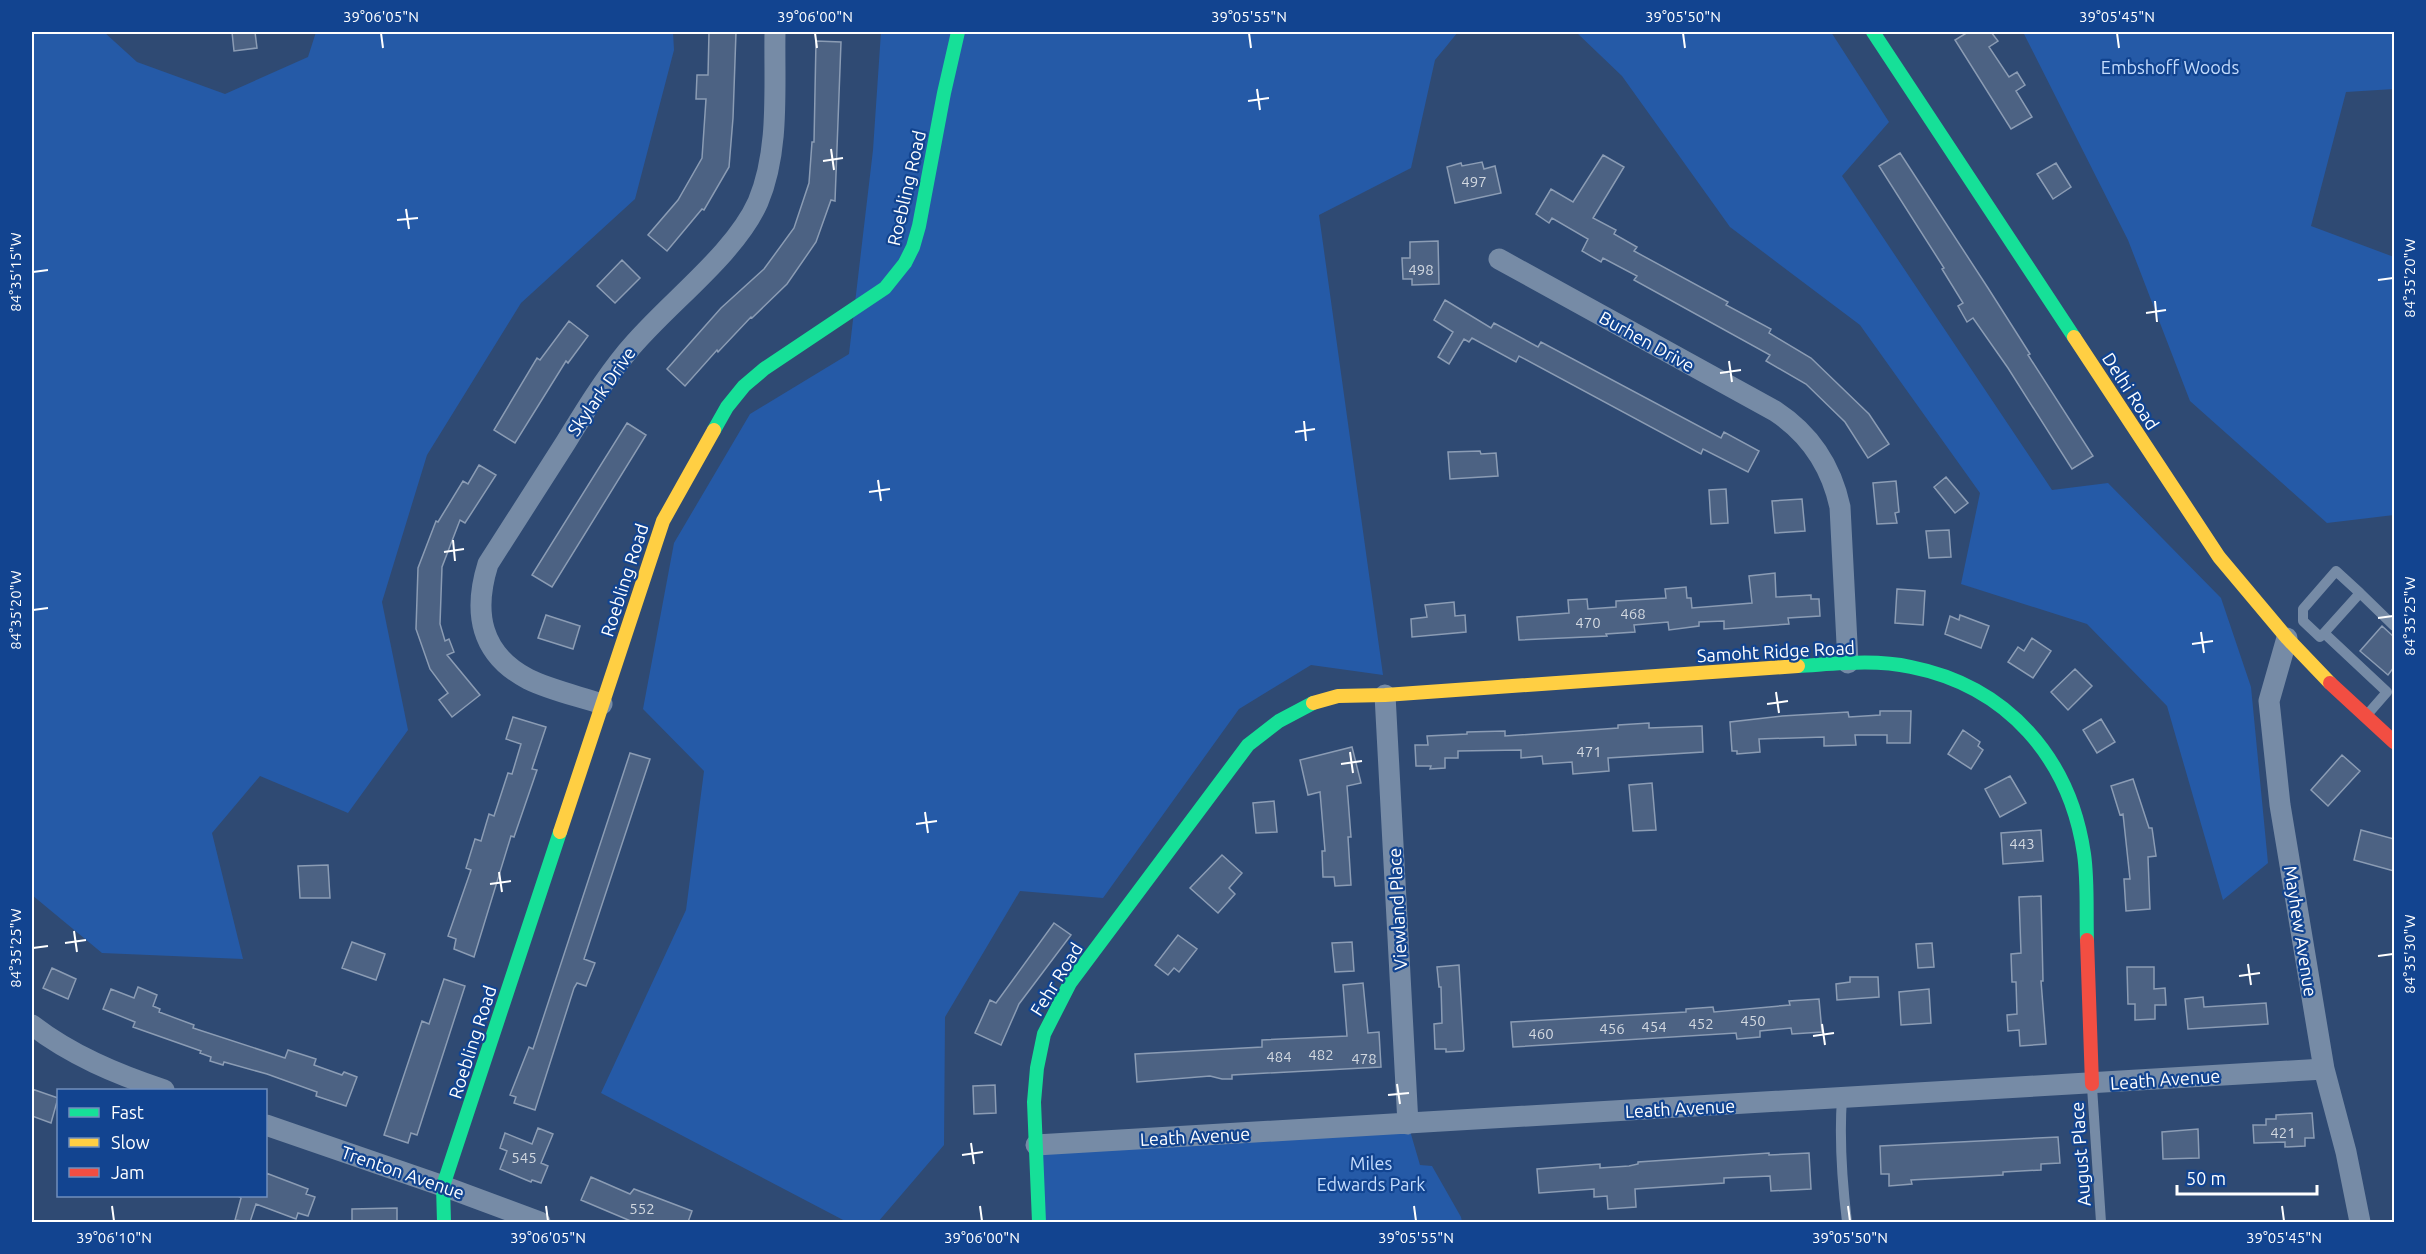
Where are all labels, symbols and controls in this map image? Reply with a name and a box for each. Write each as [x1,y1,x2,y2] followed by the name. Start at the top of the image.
[343,8,419,25] text: 39°06'05"N
[777,8,853,25] text: 39°06'00"N
[1211,8,1287,25] text: 39°05'55"N
[1645,8,1721,25] text: 39°05'50"N
[2079,8,2155,25] text: 39°05'45"N
[2101,57,2239,77] park label: Embshoff Woods
[883,128,929,248] street label: Roebling Road
[1461,173,1487,190] house number: 497
[7,232,24,312] text: 84°35'15"W
[2401,238,2418,318] text: 84°35'20"W
[1408,261,1434,278] house number: 498
[1596,307,1698,375] street label: Burhen Drive
[563,343,639,439] street label: Skylark Drive
[2099,349,2163,433] street label: Delhi Road
[596,521,652,639] street label: Roebling Road
[7,570,24,650] text: 84°35'20"W
[2401,576,2418,656] text: 84°35'25"W
[1620,605,1646,622] house number: 468
[1575,614,1601,631] house number: 470
[1696,637,1856,665] street label: Samoht Ridge Road
[1576,743,1602,760] house number: 471
[2009,835,2035,852] house number: 443
[1384,847,1410,971] street label: Viewland Place
[2281,864,2321,998] street label: Mayhew Avenue
[7,908,24,988] text: 84°35'25"W
[2401,914,2418,994] text: 84°35'30"W
[1026,939,1086,1019] street label: Fehr Road
[444,983,500,1101] street label: Roebling Road
[1740,1012,1766,1029] house number: 450
[1688,1015,1714,1032] house number: 452
[1641,1018,1667,1035] house number: 454
[1599,1020,1625,1037] house number: 456
[1528,1025,1554,1042] house number: 460
[1308,1046,1334,1063] house number: 482
[1266,1048,1292,1065] house number: 484
[1351,1050,1377,1067] house number: 478
[2109,1065,2221,1093] street label: Leath Avenue
[57,1089,267,1197] legend
[1624,1095,1736,1121] street label: Leath Avenue
[2066,1101,2094,1207] street label: August Place
[111,1102,144,1122] text: Fast
[1139,1123,1251,1149] street label: Leath Avenue
[2270,1124,2296,1141] house number: 421
[111,1132,150,1152] text: Slow
[339,1142,467,1202] street label: Trenton Avenue
[511,1149,537,1166] house number: 545
[1317,1153,1425,1194] park label: Miles Edwards Park
[2177,1158,2316,1196] scale bar
[111,1162,145,1182] text: Jam
[2186,1168,2226,1188] text: 50 m
[629,1200,655,1217] house number: 552
[76,1229,152,1246] text: 39°06'10"N
[510,1229,586,1246] text: 39°06'05"N
[944,1229,1020,1246] text: 39°06'00"N
[1378,1229,1454,1246] text: 39°05'55"N
[1812,1229,1888,1246] text: 39°05'50"N
[2246,1229,2322,1246] text: 39°05'45"N

